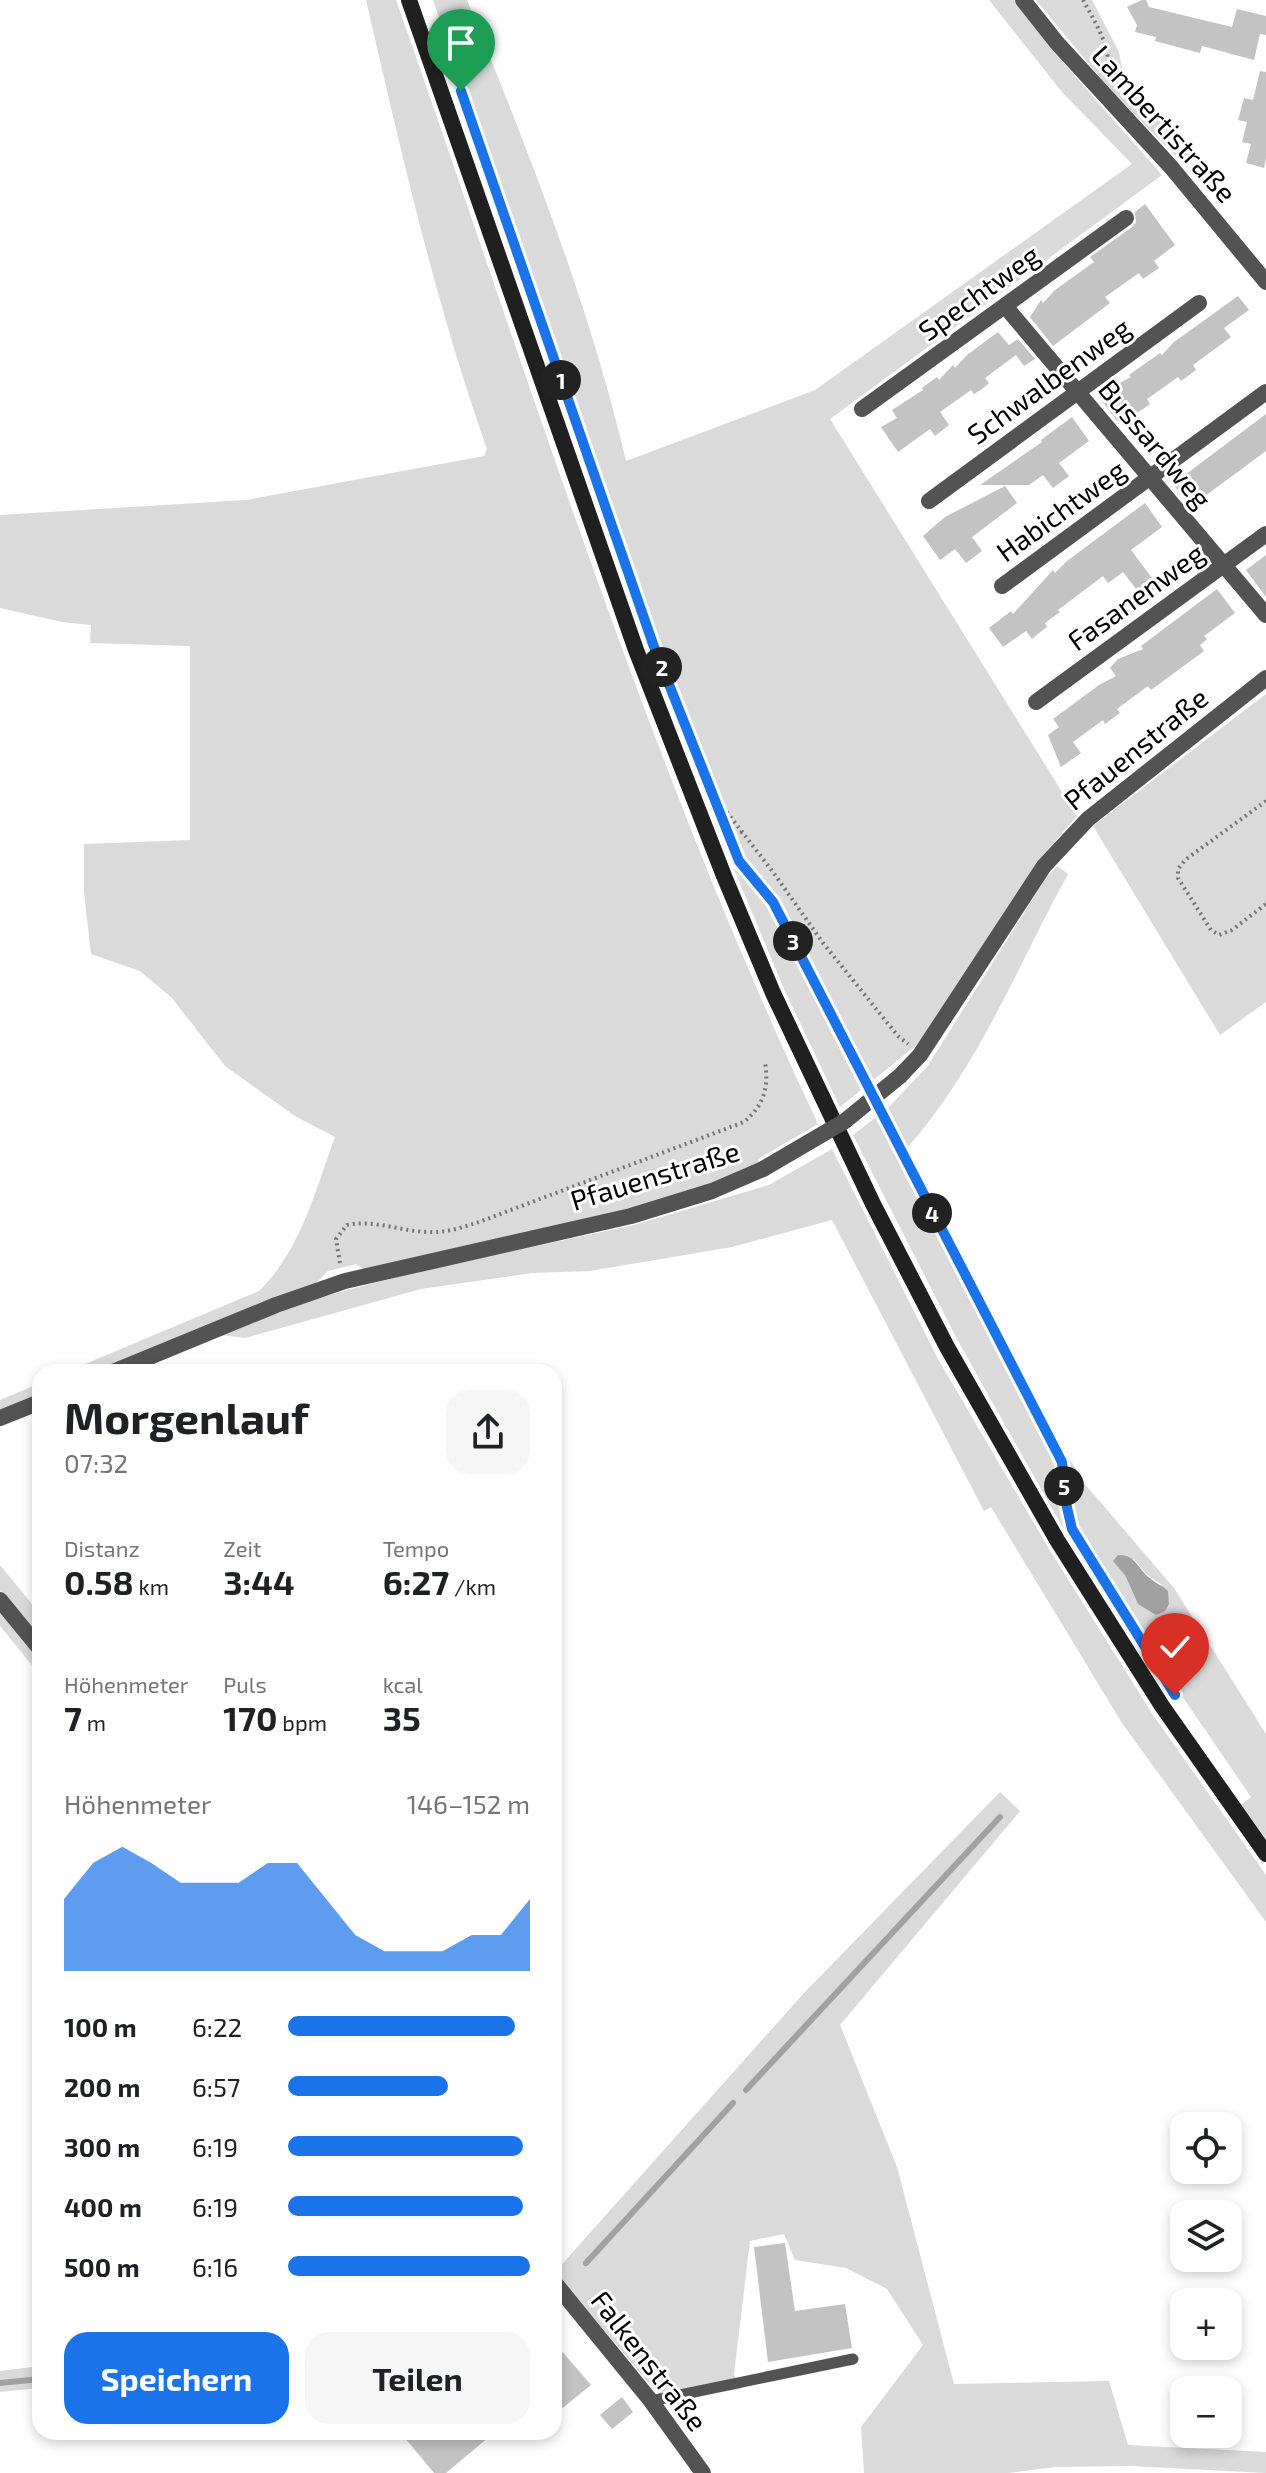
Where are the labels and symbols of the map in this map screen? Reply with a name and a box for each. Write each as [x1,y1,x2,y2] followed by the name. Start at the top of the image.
[427,9,495,91] pin
[1085,38,1244,209] street label: Lambertistraße
[911,237,1046,347] street label: Spechtweg
[960,309,1137,451] street label: Schwalbenweg
[541,360,581,400] pin: 1
[1092,372,1220,515] street label: Bussardweg
[989,452,1132,568] street label: Habichtweg
[1060,535,1211,657] street label: Fasanenweg
[642,647,682,687] pin: 2
[1057,680,1214,817] street label: Pfauenstraße
[773,921,813,961] pin: 3
[566,1133,743,1217] street label: Pfauenstraße
[912,1193,952,1233] pin: 4
[1044,1466,1084,1506] pin: 5
[1141,1613,1209,1695] pin
[584,2283,715,2437] street label: Falkenstraße

